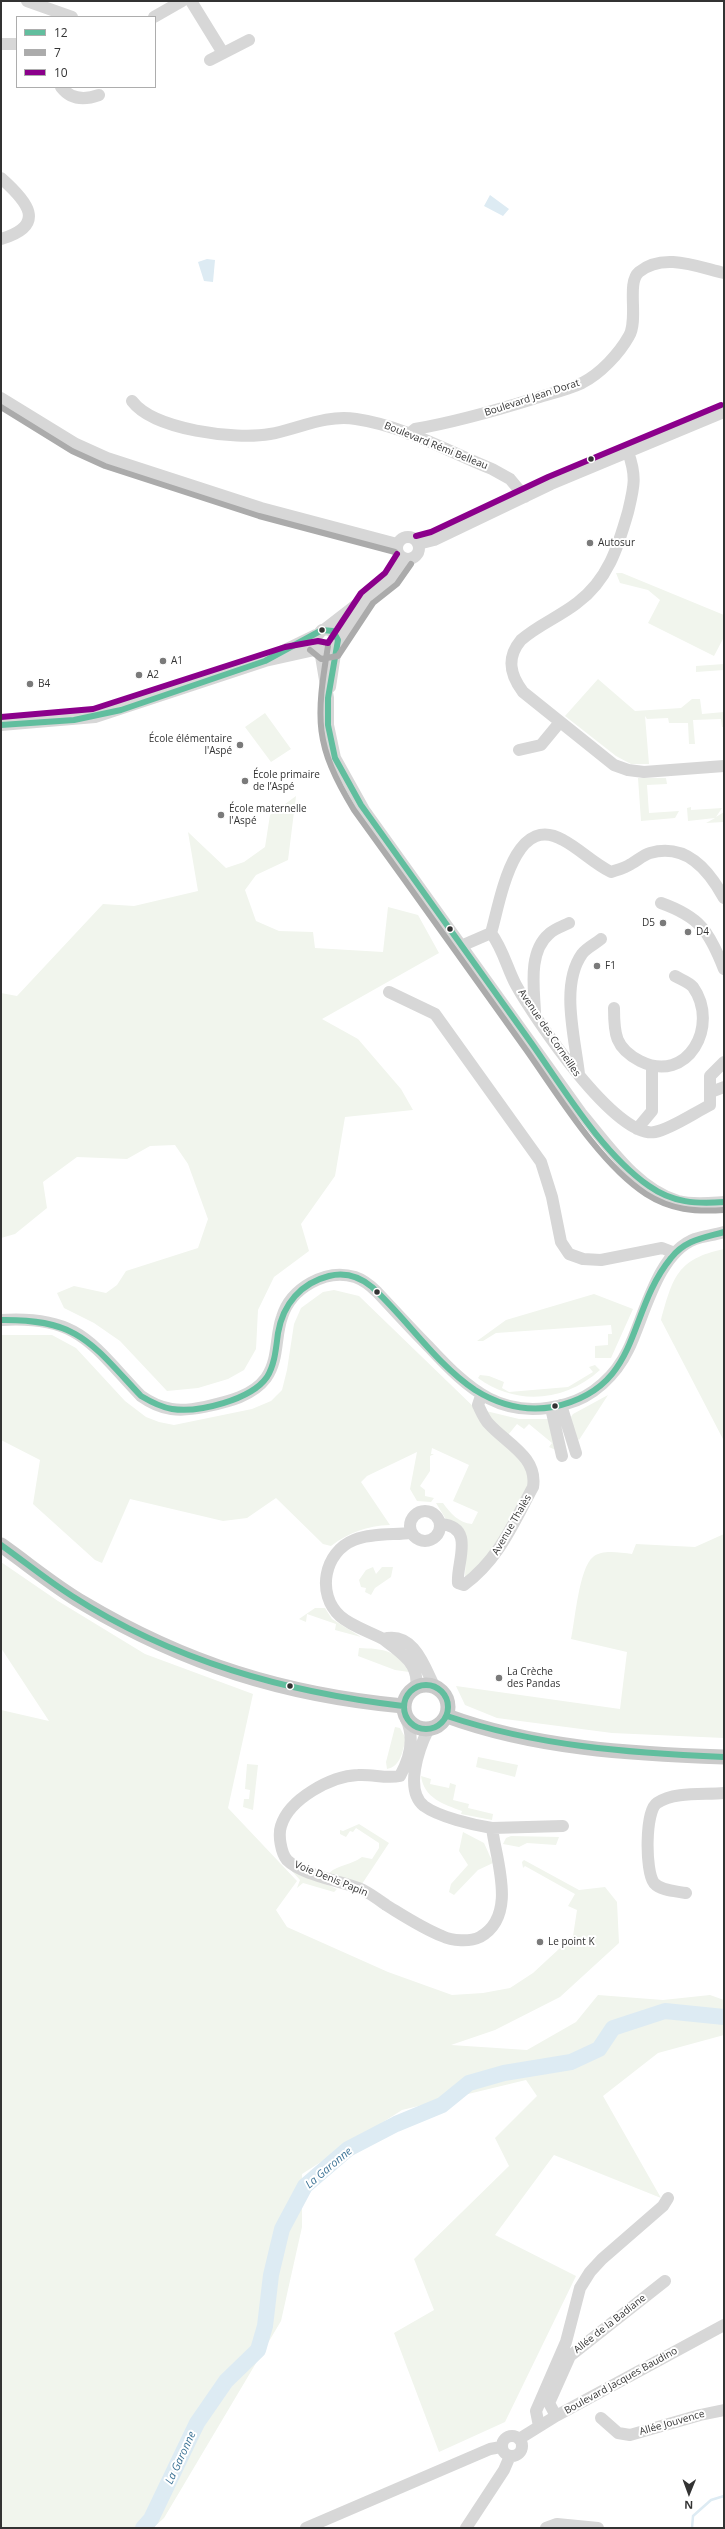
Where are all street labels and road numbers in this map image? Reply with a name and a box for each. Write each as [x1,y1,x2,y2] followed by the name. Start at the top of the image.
[483,377,581,419] street label: Boulevard Jean Dorat
[382,420,490,472] street label: Boulevard Rémi Belleau
[515,987,583,1079] street label: Avenue des Corneilles
[490,1493,534,1557] street label: Avenue Thalès
[293,1859,369,1899] street label: Voie Denis Papin
[572,2292,648,2356] street label: Allée de la Badiane
[562,2345,680,2417] street label: Boulevard Jacques Baudino
[638,2408,706,2438] street label: Allée Jouvence

